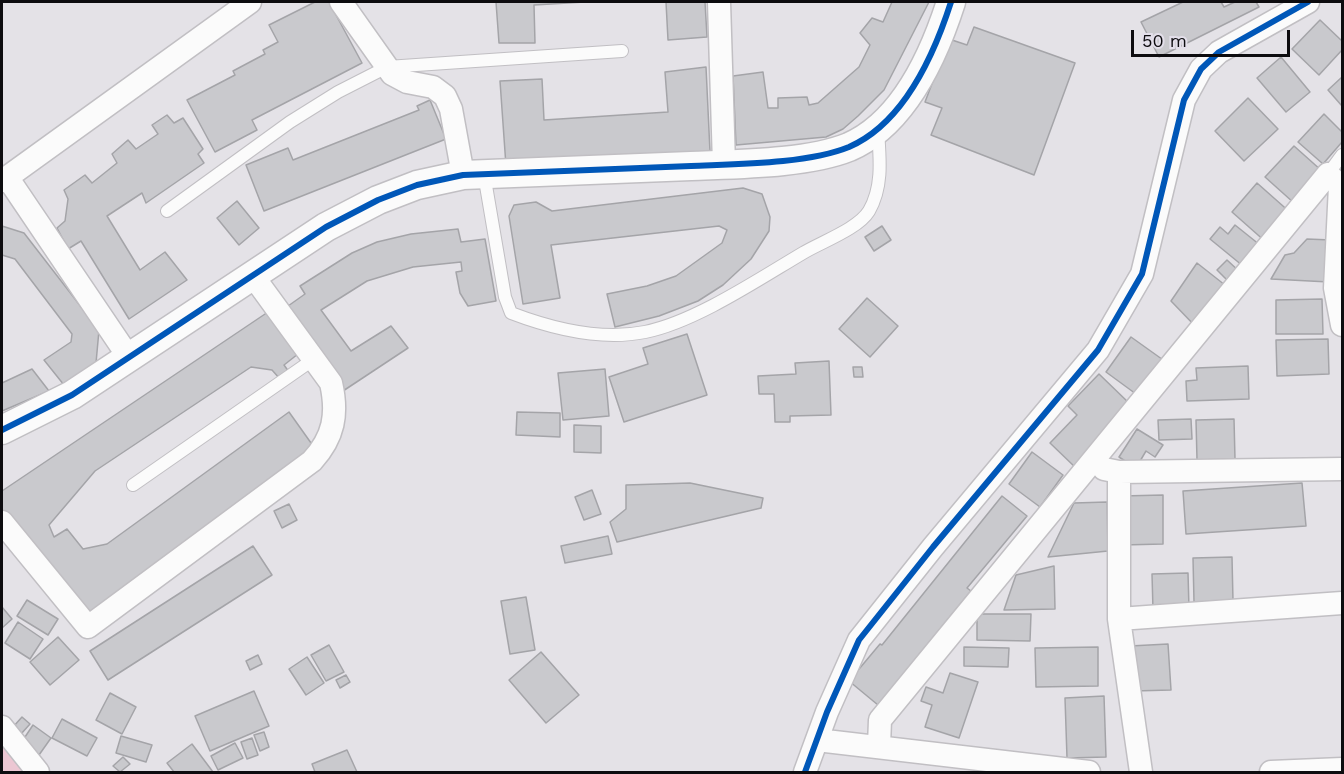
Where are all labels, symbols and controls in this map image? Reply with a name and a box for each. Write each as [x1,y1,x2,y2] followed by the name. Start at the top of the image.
[1134,18,1293,56] scale bar
[1142,30,1187,51] text: 50 m

